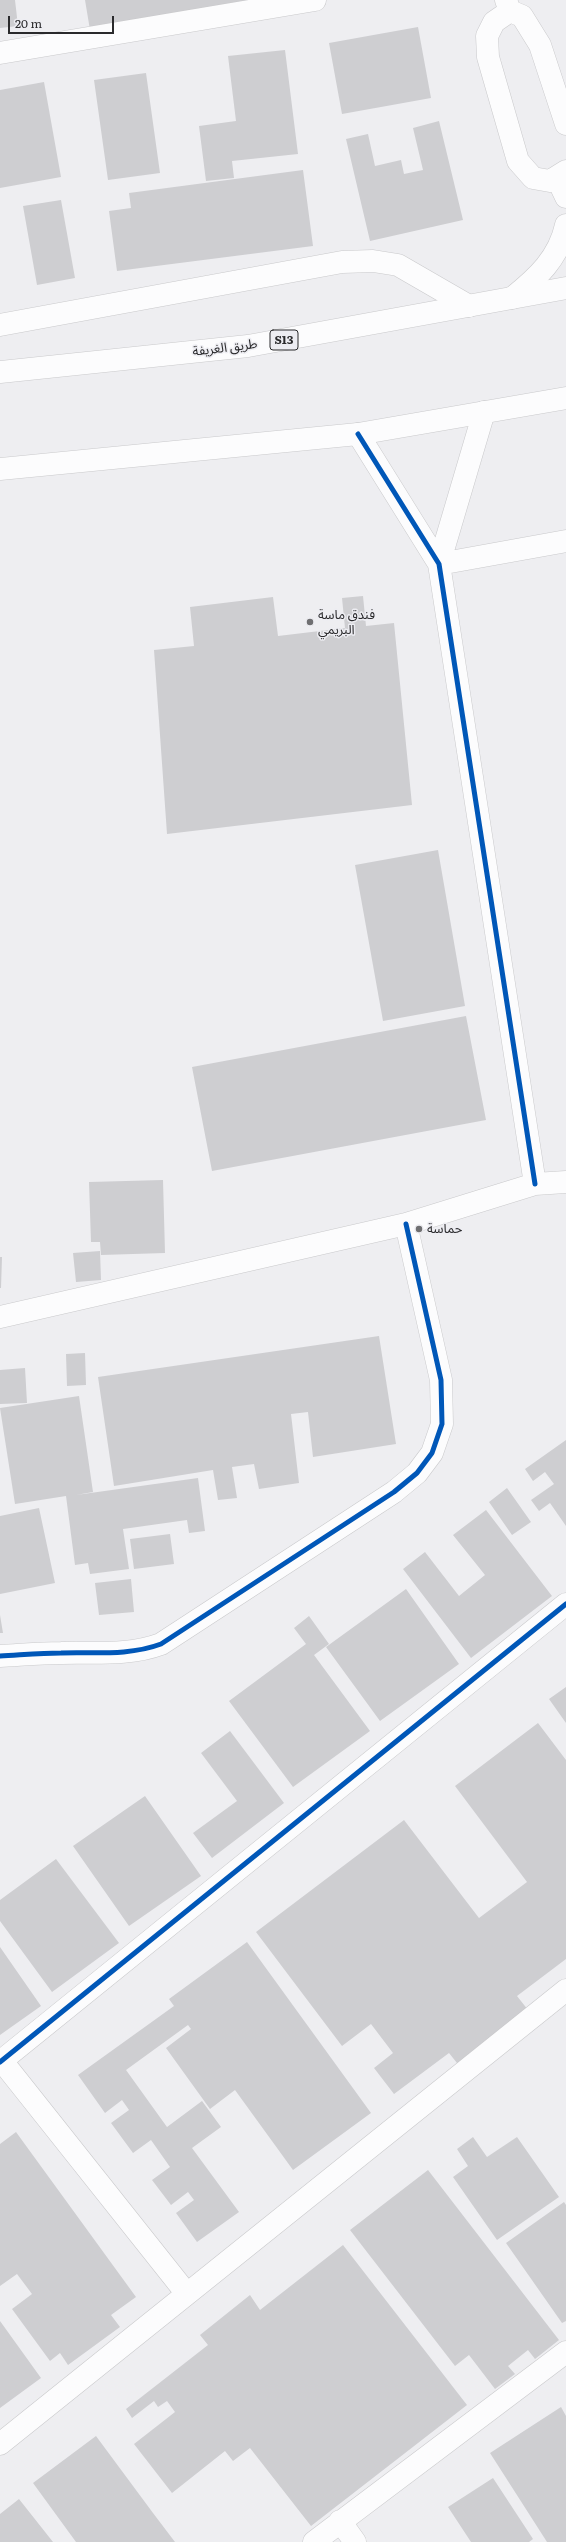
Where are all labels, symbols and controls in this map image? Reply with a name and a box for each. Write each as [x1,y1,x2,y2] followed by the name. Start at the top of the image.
[10,8,116,34] scale bar
[15,14,42,32] text: 20 m
[270,330,298,350] road number: S13
[192,336,258,360] street label: طريق الغريفة
[318,607,375,638] place label: فندق ماسة البريمي
[305,617,315,627] marker: فندق ماسة البريمي
[427,1221,462,1237] place label: حماسة
[414,1224,424,1234] marker: حماسة

